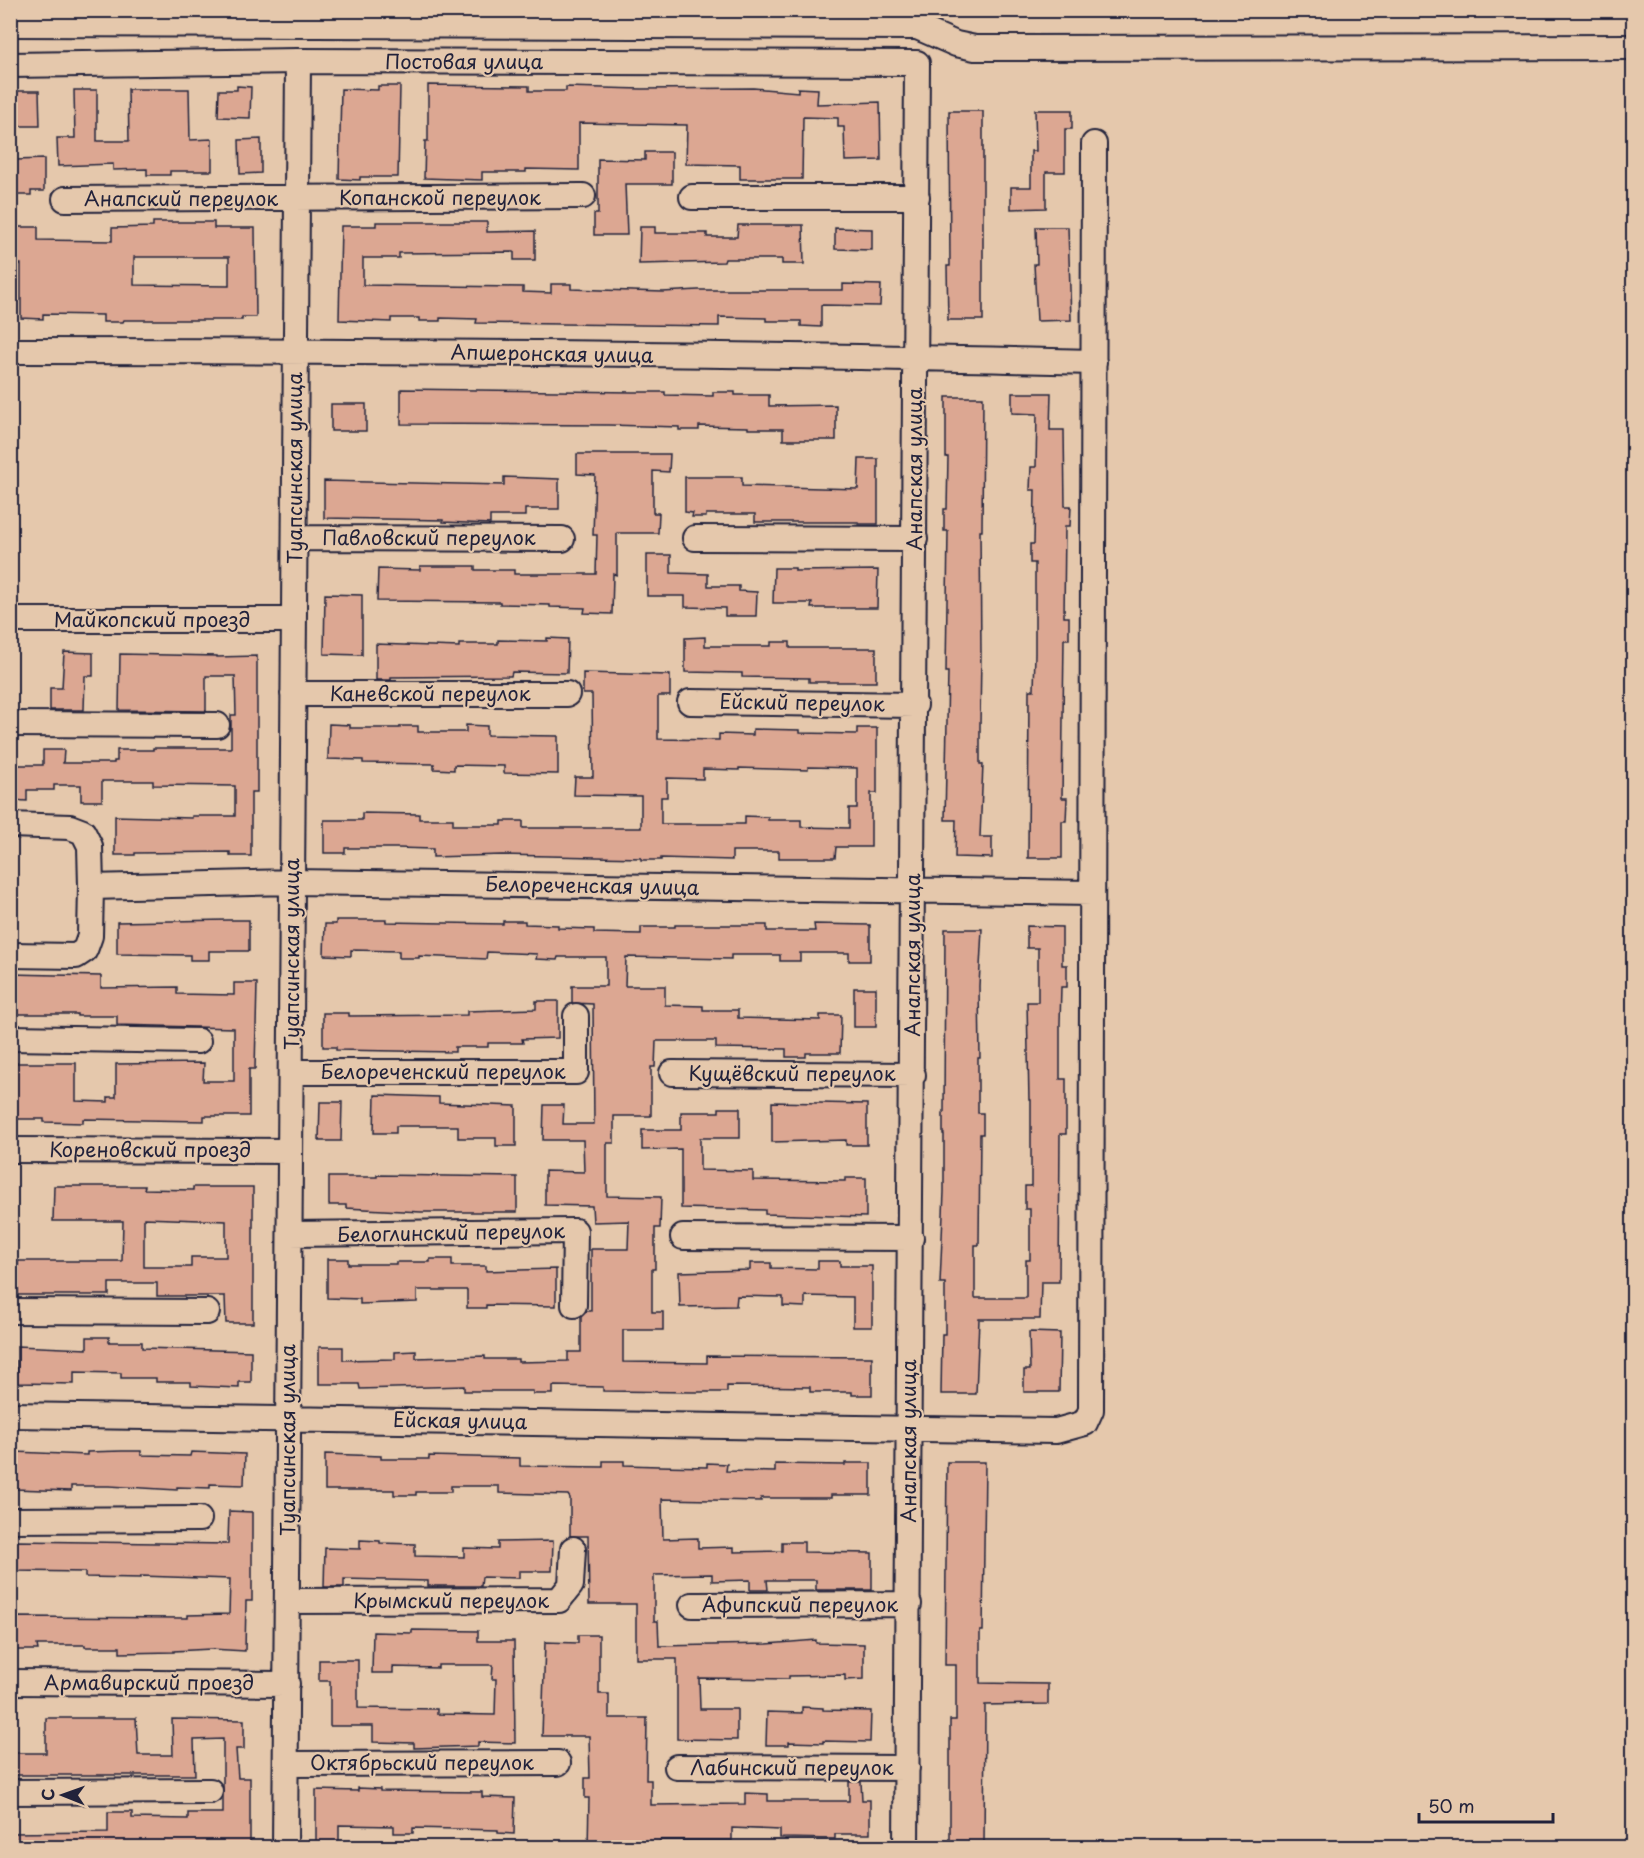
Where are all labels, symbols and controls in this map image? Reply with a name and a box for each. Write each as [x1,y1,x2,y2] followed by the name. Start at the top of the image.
[385,46,543,76] street label: Постовая улица
[339,182,541,212] street label: Копанской переулок
[84,183,278,213] street label: Анапский переулок
[450,336,654,370] street label: Апшеронская улица
[279,372,309,564] street label: Туапсинская улица
[899,387,929,551] street label: Анапская улица
[322,522,536,552] street label: Павловский переулок
[54,604,250,634] street label: Майкопский проезд
[329,678,531,708] street label: Каневской переулок
[719,686,885,718] street label: Ейский переулок
[276,858,306,1050] street label: Туапсинская улица
[485,868,700,902] street label: Белореченская улица
[897,873,927,1037] street label: Анапская улица
[320,1056,566,1086] street label: Белореченский переулок
[688,1058,896,1088] street label: Кущёвский переулок
[49,1134,251,1164] street label: Кореновский проезд
[337,1215,565,1249] street label: Белоглинский переулок
[272,1344,302,1536] street label: Туапсинская улица
[893,1359,923,1523] street label: Анапская улица
[393,1404,528,1436] street label: Ейская улица
[353,1585,549,1615] street label: Крымский переулок
[702,1589,898,1619] street label: Афипский переулок
[44,1667,254,1697] street label: Армавирский проезд
[310,1747,534,1777] street label: Октябрьский переулок
[690,1752,894,1782] street label: Лабинский переулок
[33,1765,93,1825] north arrow
[1419,1786,1552,1824] scale bar
[35,1788,59,1801] text: С
[1428,1792,1475,1819] text: 50 m

